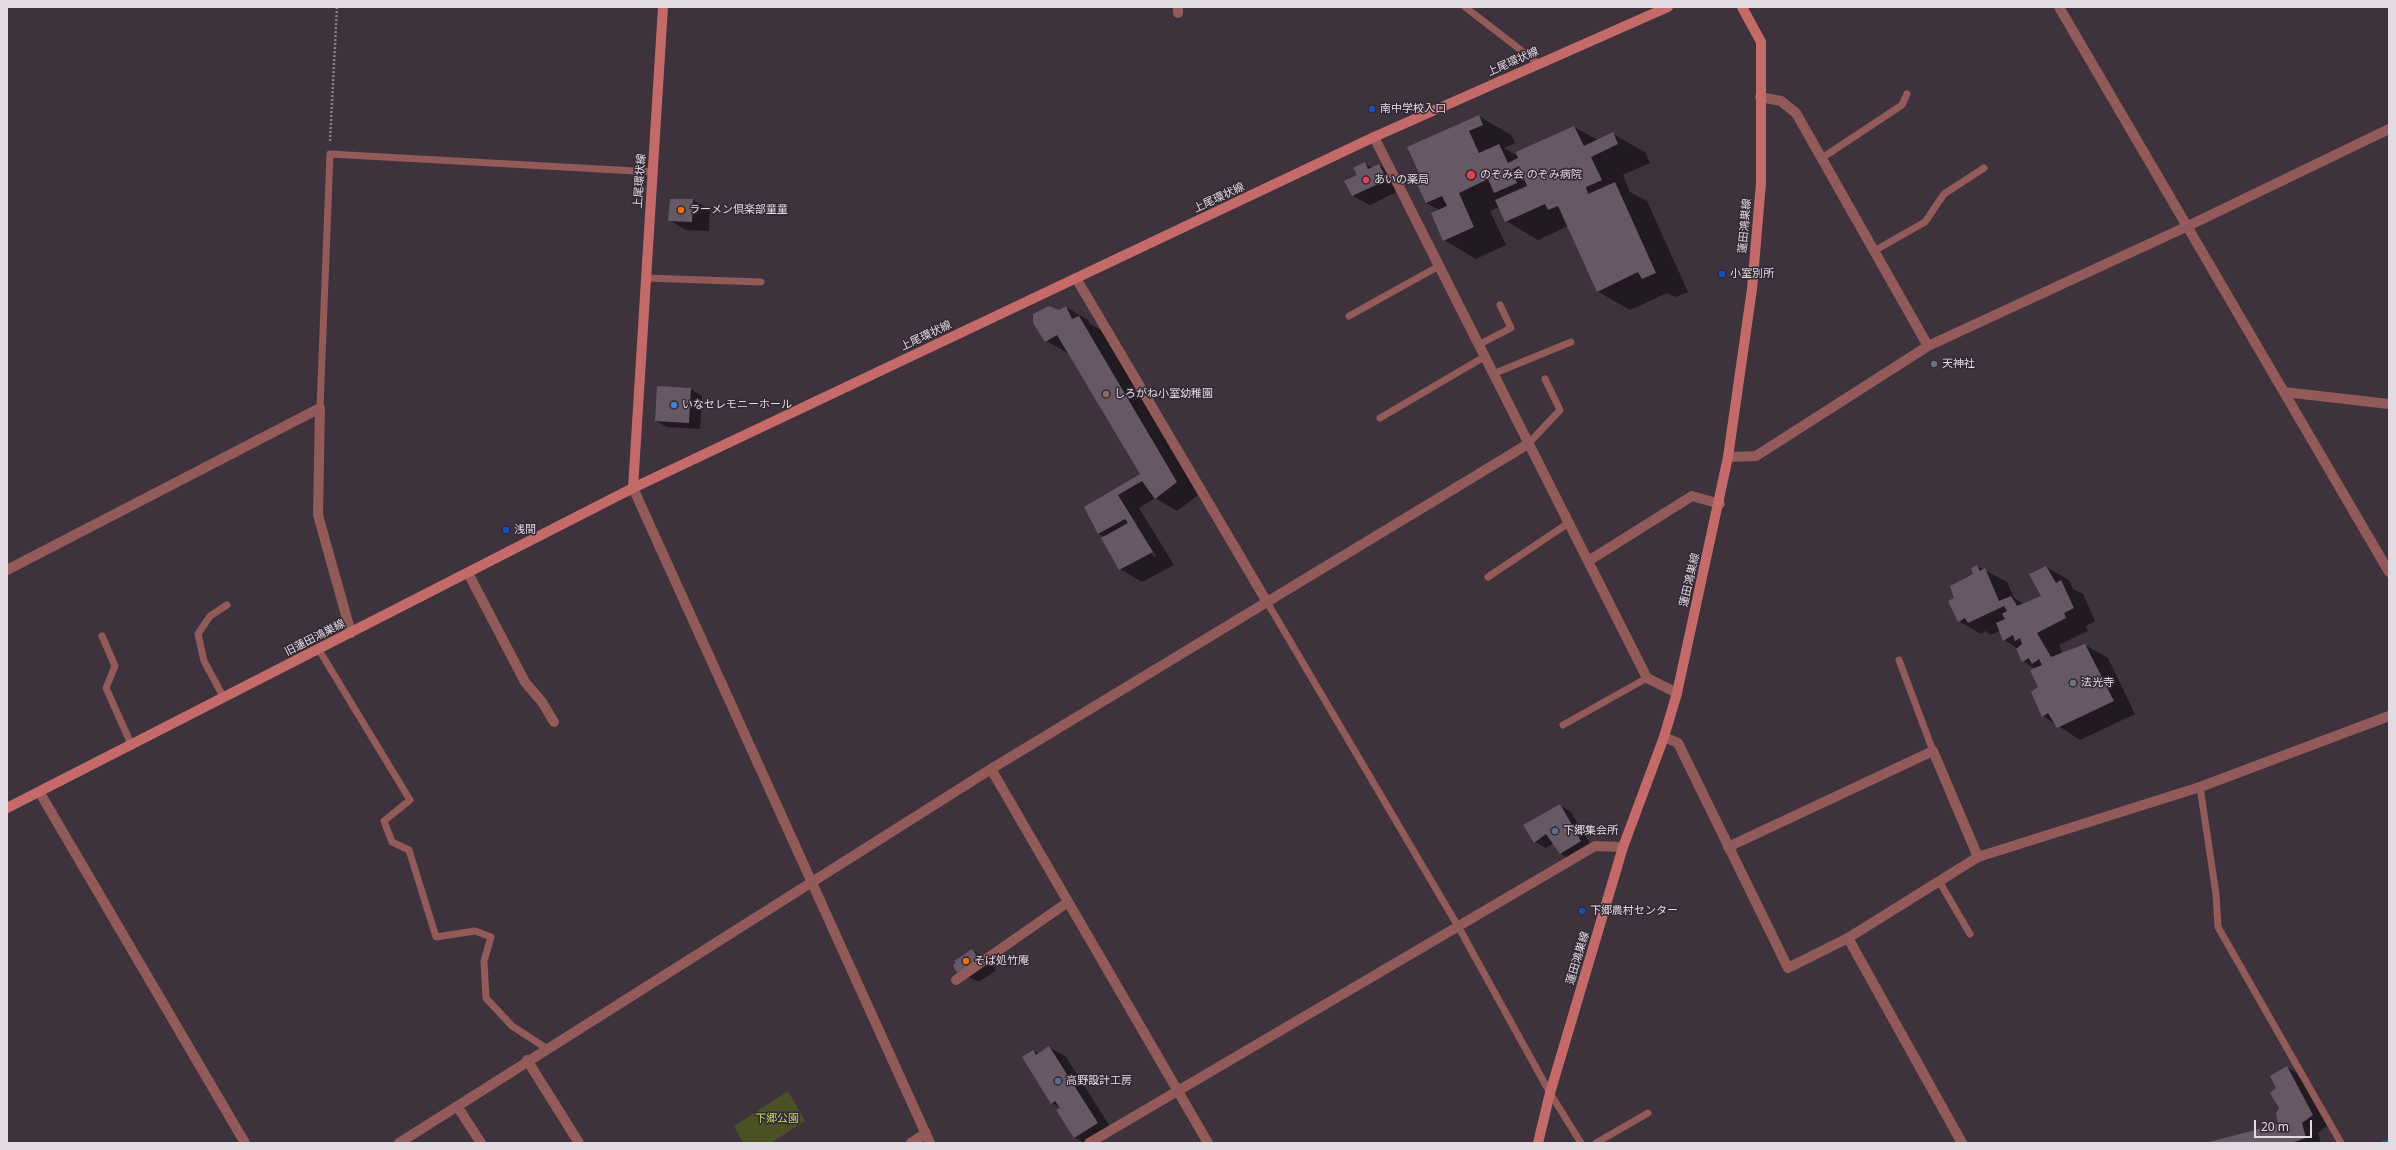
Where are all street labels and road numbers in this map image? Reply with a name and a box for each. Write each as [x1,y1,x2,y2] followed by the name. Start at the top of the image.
[1485,45,1541,79] street label: 上尾環状線
[631,153,649,209] street label: 上尾環状線
[1191,180,1247,216] street label: 上尾環状線
[1736,198,1754,254] street label: 蓮田鴻巣線
[898,318,954,354] street label: 上尾環状線
[1677,552,1703,608] street label: 蓮田鴻巣線
[283,617,347,659] street label: 旧蓮田鴻巣線
[1564,930,1592,986] street label: 蓮田鴻巣線

